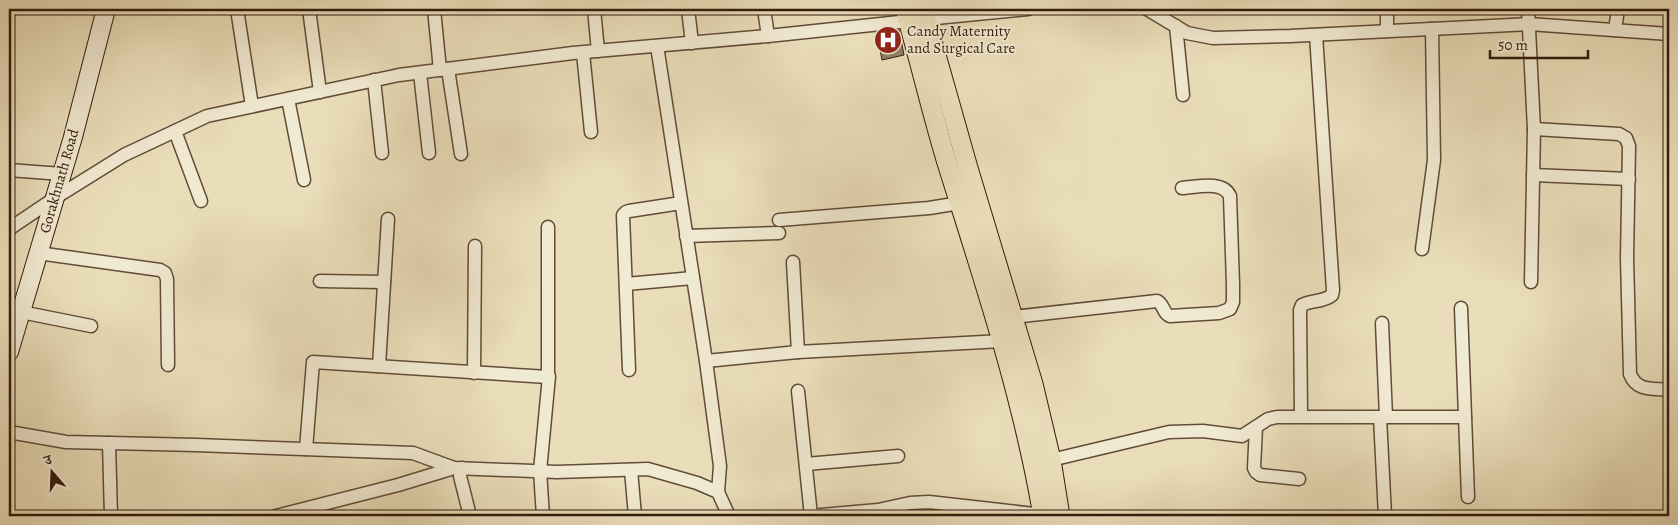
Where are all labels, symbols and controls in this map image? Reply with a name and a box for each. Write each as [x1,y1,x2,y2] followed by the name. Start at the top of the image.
[907,21,1016,58] place label: Candy Maternity and Surgical Care
[873,25,903,55] hospital icon: Candy Maternity and Surgical Care
[1490,28,1588,60] scale bar
[1498,35,1528,55] text: 50 m
[35,126,84,235] street label: Gorakhnath Road
[28,448,78,498] north arrow
[41,450,55,471] text: उ

